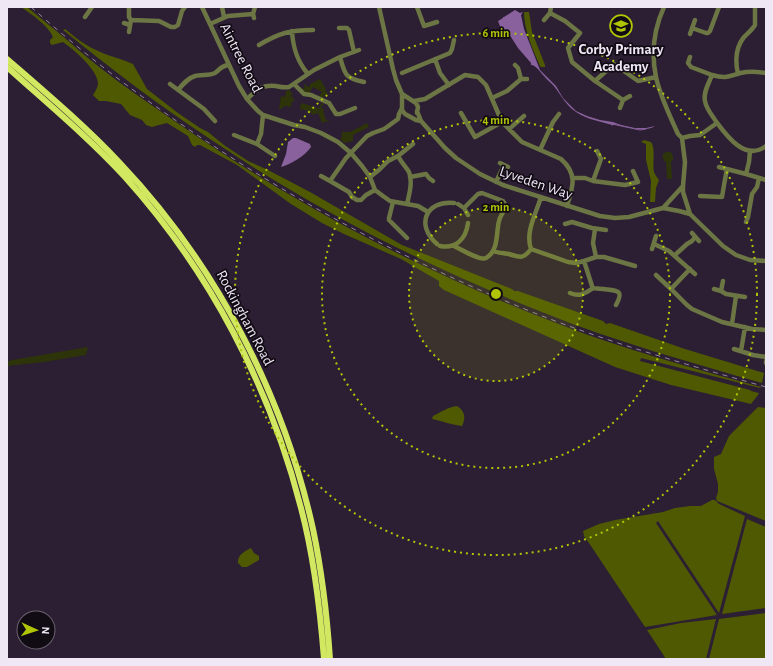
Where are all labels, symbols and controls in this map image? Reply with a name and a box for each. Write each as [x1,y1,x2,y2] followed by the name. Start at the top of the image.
[608,13,634,39] school or university icon: Corby Primary Academy
[217,21,265,95] street label: Aintree Road
[483,27,509,39] text: 6 min
[578,42,664,74] place label: Corby Primary Academy
[482,114,510,126] text: 4 min
[498,164,575,203] street label: Lyveden Way
[483,201,509,213] text: 2 min
[214,268,276,368] street label: Rockingham Road
[489,287,503,301] centre of rings
[16,610,56,650] north arrow
[40,626,51,635] text: N

